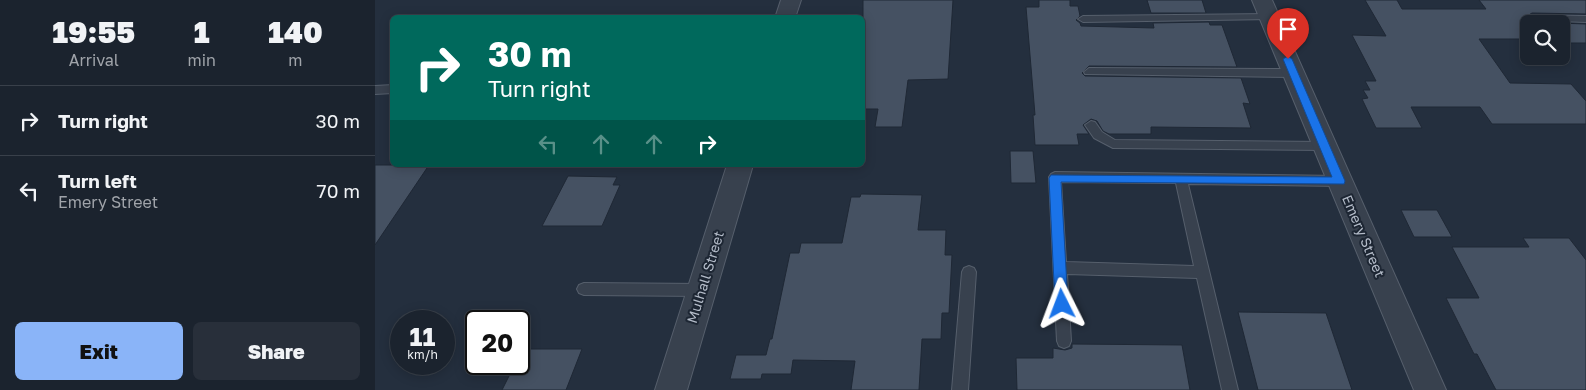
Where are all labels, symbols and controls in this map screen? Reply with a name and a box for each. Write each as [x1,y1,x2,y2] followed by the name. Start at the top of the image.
[1267,8,1309,59] pin
[52,14,135,50] text: 19:55
[194,14,210,50] text: 1
[268,14,323,50] text: 140
[1274,15,1302,43] icon: arrive
[1520,15,1570,65] map controls
[1520,15,1570,65] button: search
[488,33,571,75] text: 30 m
[405,35,470,100] icon: right
[69,50,119,70] text: Arrival
[188,50,216,70] text: min
[288,50,302,70] text: m
[488,75,591,102] text: Turn right
[15,107,43,135] icon: right
[58,109,148,132] text: Turn right
[316,109,360,132] text: 30 m
[534,130,562,158] icon: left
[587,130,615,158] icon: ahead
[640,130,668,158] icon: ahead
[693,130,721,158] icon: right
[58,169,137,192] text: Turn left
[15,177,43,205] icon: left
[317,179,360,202] text: 70 m
[58,192,158,212] text: Emery Street
[1339,192,1389,280] street label: Emery Street
[683,229,727,325] street label: Mulhall Street
[1035,277,1087,329] position arrow
[465,310,530,375] speed limit sign: 20
[410,321,435,352] text: 11
[15,322,183,380] button: Exit
[193,322,360,380] button: Share
[407,347,438,362] text: km/h

